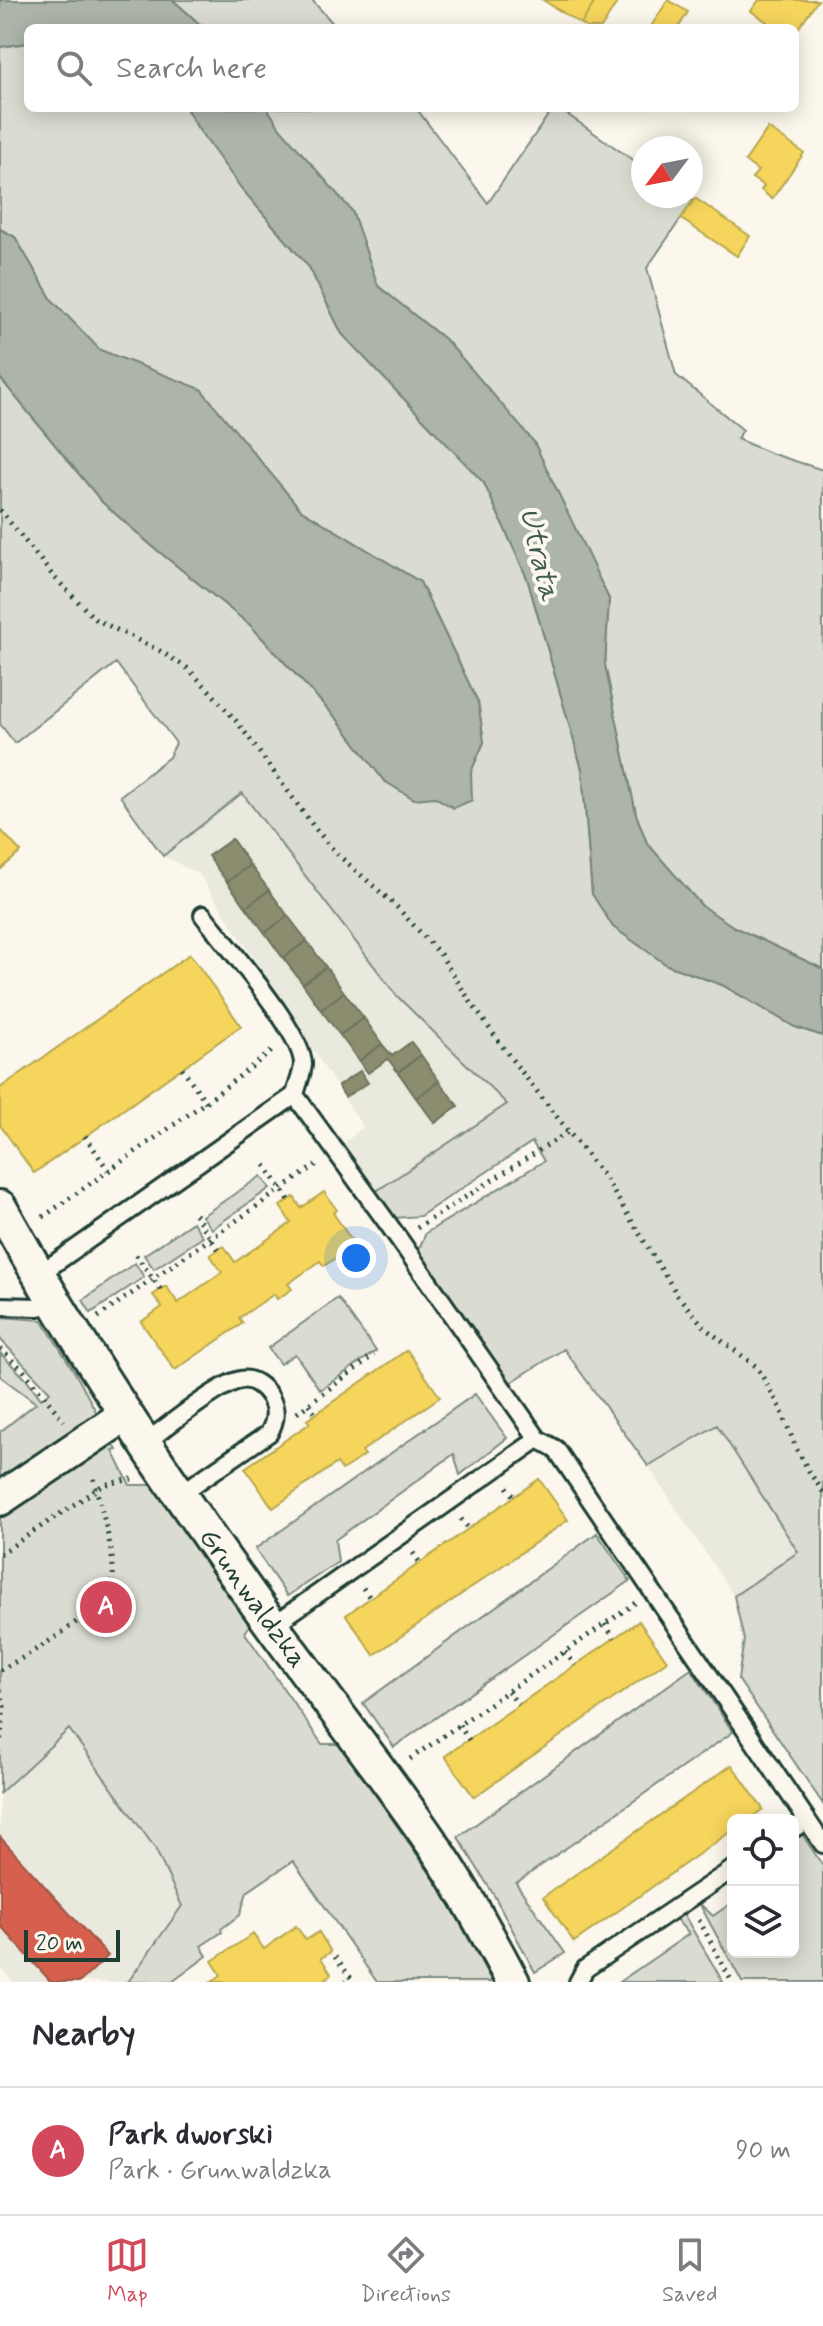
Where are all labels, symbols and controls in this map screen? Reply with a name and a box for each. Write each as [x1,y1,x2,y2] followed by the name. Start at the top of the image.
[24,24,799,112] search box
[52,46,96,90] icon: search
[116,49,267,88] text: Search here
[631,136,703,208] north arrow
[509,504,569,605] water label: Utrata
[336,1238,376,1278] your location
[190,1521,316,1676] street label: Grunwaldzka
[80,1577,132,1637] pin: A
[727,1814,799,1958] map controls
[727,1814,799,1886] button: locate
[727,1886,799,1958] button: layers
[24,1926,120,1962] scale bar
[36,1930,83,1958] text: 20 m
[32,2012,136,2057] text: Nearby
[108,2115,273,2154] text: Park dworski
[49,2134,67,2168] text: A
[736,2134,791,2168] text: 90 m
[108,2154,332,2188] text: Park · Grunwaldzka
[105,2233,149,2309] tab: Map
[360,2233,451,2309] tab: Directions
[662,2233,717,2309] tab: Saved

